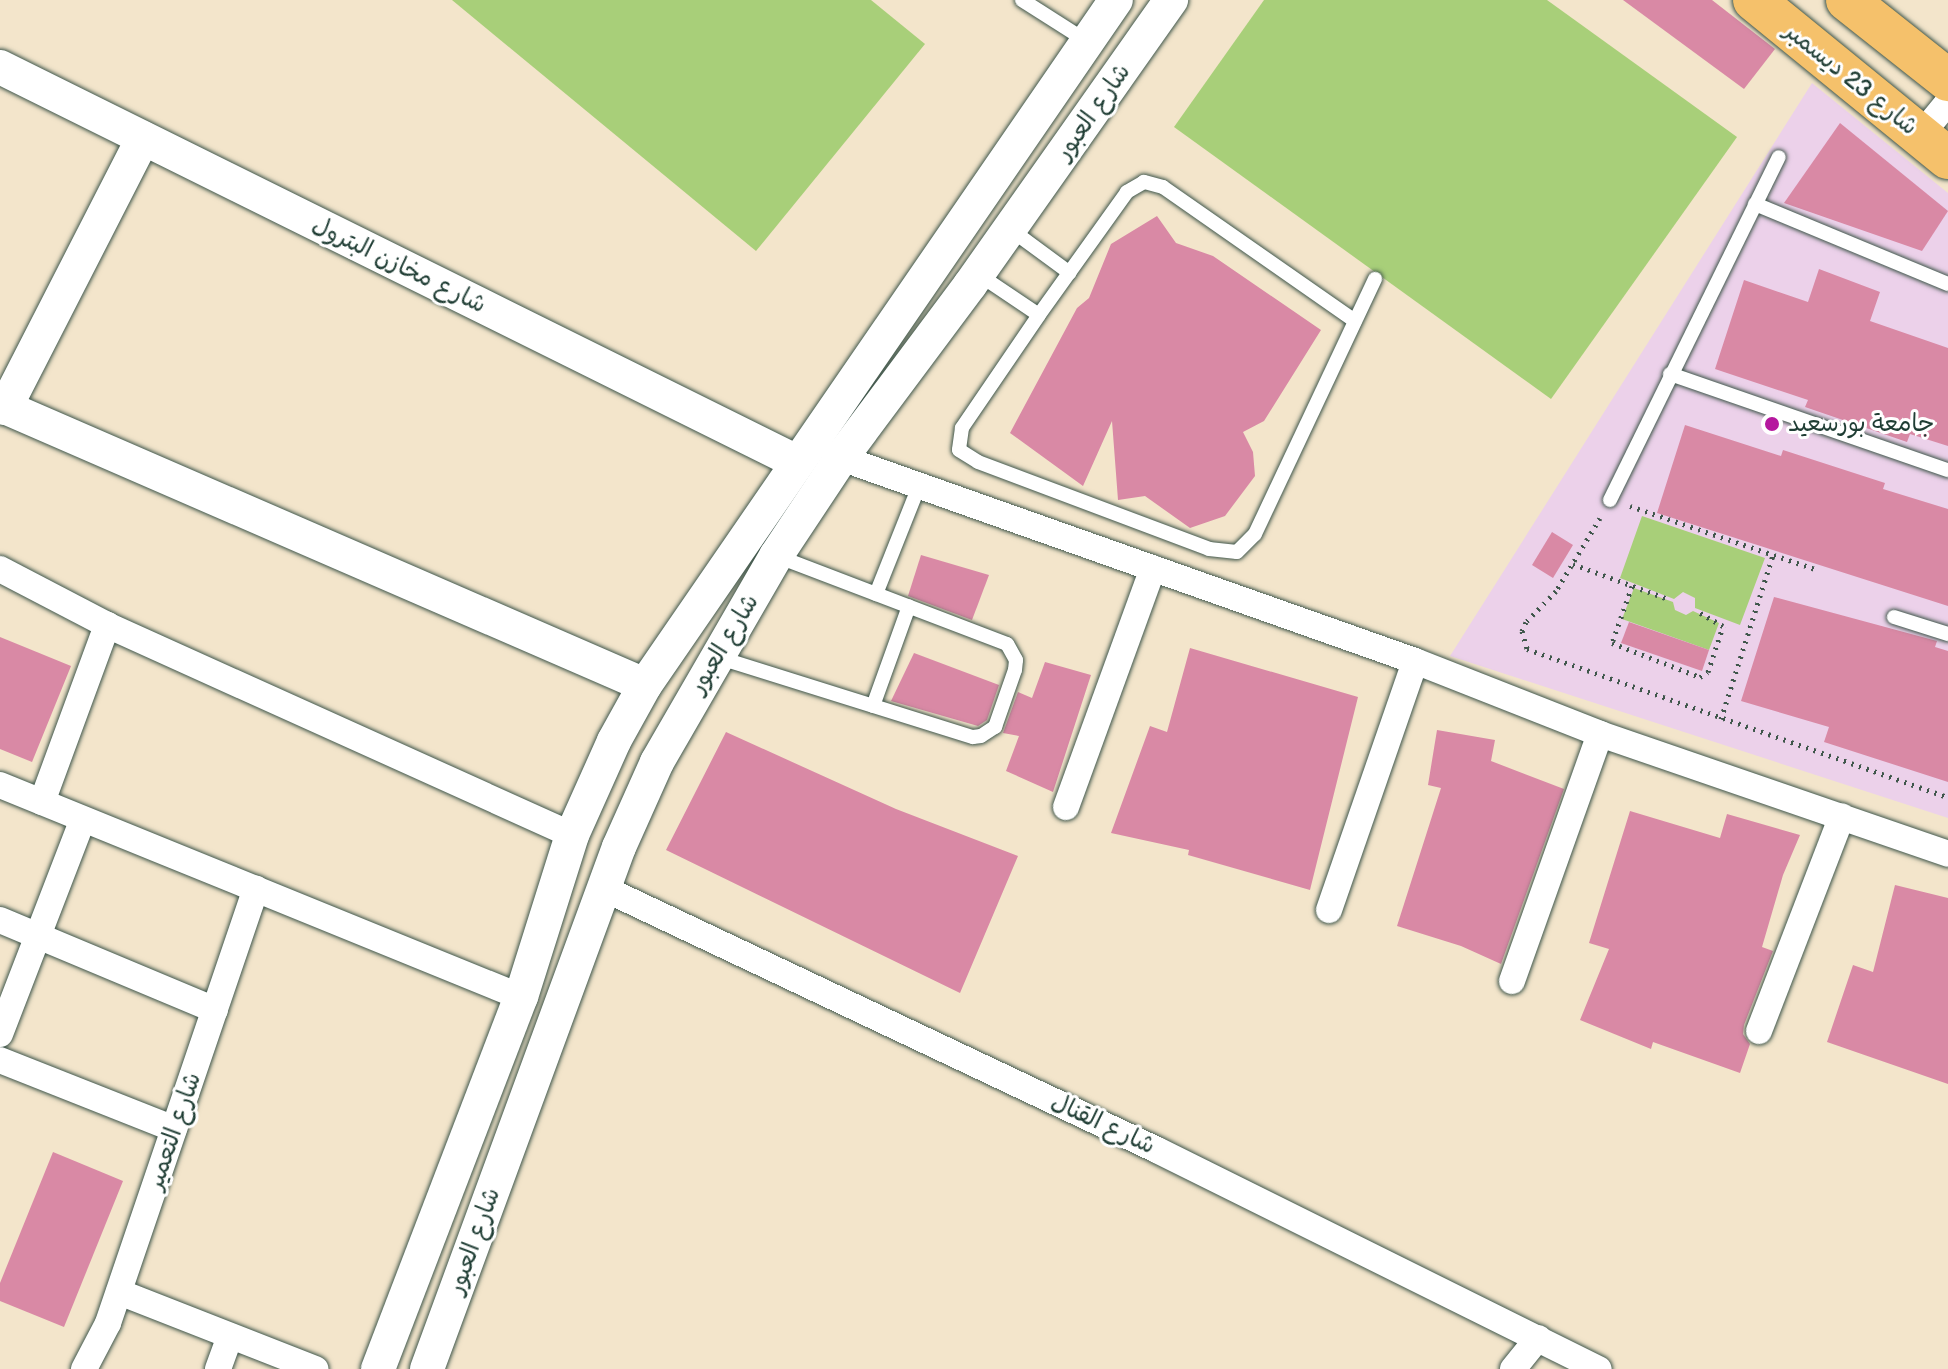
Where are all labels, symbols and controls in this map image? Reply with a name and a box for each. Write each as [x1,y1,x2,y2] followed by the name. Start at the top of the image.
[1779,17,1923,141] street label: شارع 23 ديسمبر
[1049,58,1137,166] street label: شارع العبور
[307,210,491,320] street label: شارع مخازن البترول
[1788,410,1934,438] place label: جامعة بورسعيد
[1763,415,1781,433] marker: جامعة بورسعيد
[683,589,765,699] street label: شارع العبور
[141,1069,207,1193] street label: شارع التعمير
[1046,1087,1160,1161] street label: شارع القنال
[441,1184,507,1298] street label: شارع العبور

